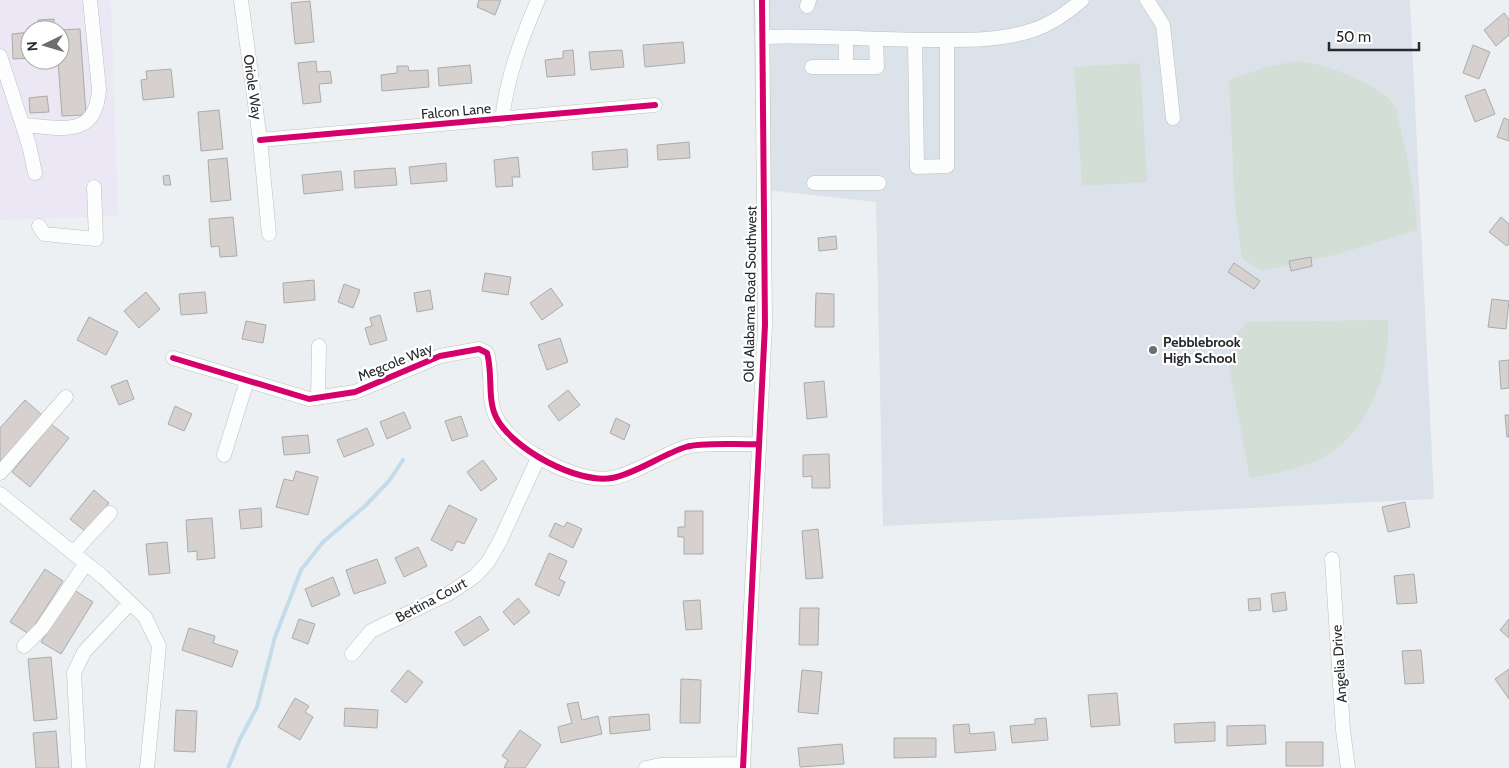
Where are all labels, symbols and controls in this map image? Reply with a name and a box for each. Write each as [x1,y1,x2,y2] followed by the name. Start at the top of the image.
[20,20,70,70] north arrow
[1329,20,1419,52] scale bar
[1336,28,1371,46] text: 50 m
[23,40,41,52] text: N
[240,53,266,121] street label: Oriole Way
[420,99,492,123] street label: Falcon Lane
[739,205,761,383] street label: Old Alabama Road Southwest
[1163,333,1241,367] place label: Pebblebrook High School
[355,339,435,385] street label: Megcole Way
[1147,344,1159,356] marker: Pebblebrook High School
[392,574,470,626] street label: Bettina Court
[1327,624,1351,704] street label: Angelia Drive

